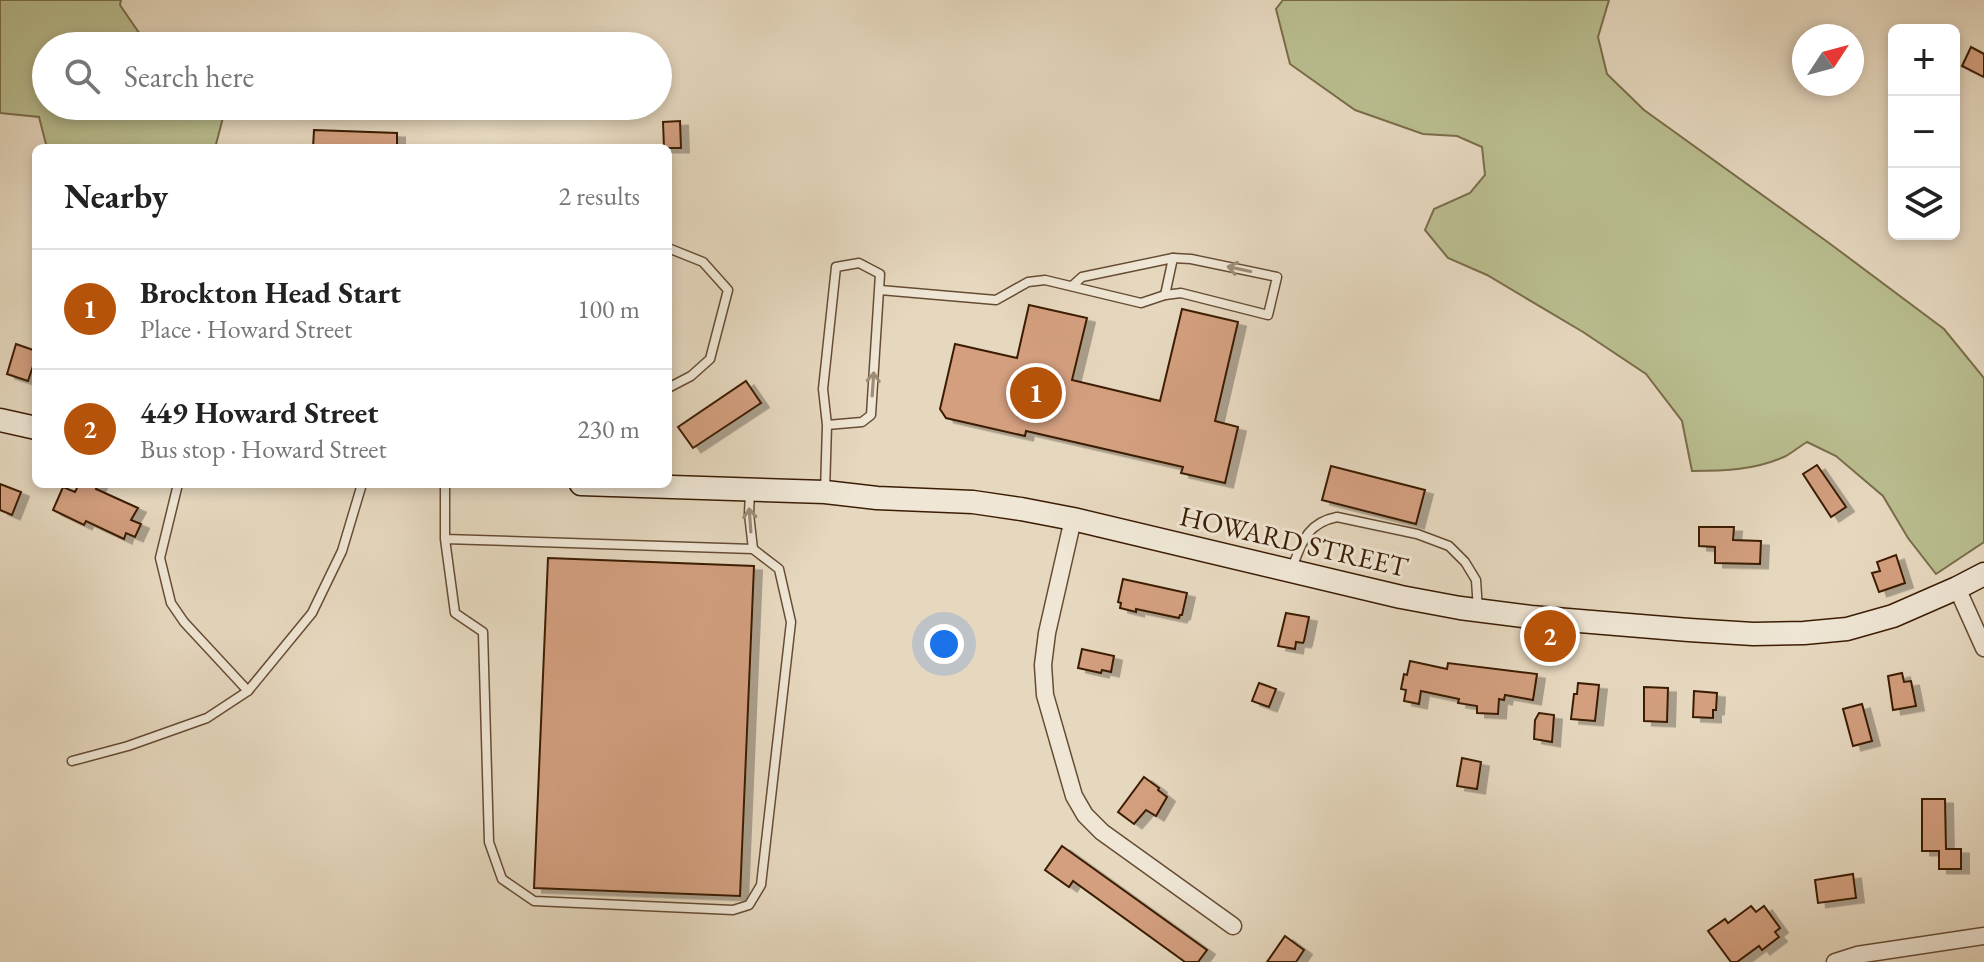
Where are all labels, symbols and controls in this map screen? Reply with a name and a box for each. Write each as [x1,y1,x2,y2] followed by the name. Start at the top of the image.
[1792,24,1864,96] north arrow
[1888,24,1960,240] map controls
[1888,24,1960,96] button: +
[32,32,672,120] search box
[60,54,104,98] icon: search
[124,57,254,96] text: Search here
[1888,96,1960,168] button: −
[1888,168,1960,240] button: layers
[64,174,168,218] text: Nearby
[559,179,640,213] text: 2 results
[1227,261,1252,276] one-way arrow
[140,273,401,312] text: Brockton Head Start
[83,292,97,326] text: 1
[577,292,640,326] text: 100 m
[140,312,352,346] text: Place · Howard Street
[1010,363,1062,423] pin: 1
[866,371,881,398] one-way arrow
[140,393,378,432] text: 449 Howard Street
[83,412,97,446] text: 2
[577,412,640,446] text: 230 m
[140,432,387,466] text: Bus stop · Howard Street
[1176,497,1412,585] street label: HOWARD STREET
[742,507,757,534] one-way arrow
[1524,606,1576,666] pin: 2
[924,624,964,664] your location

